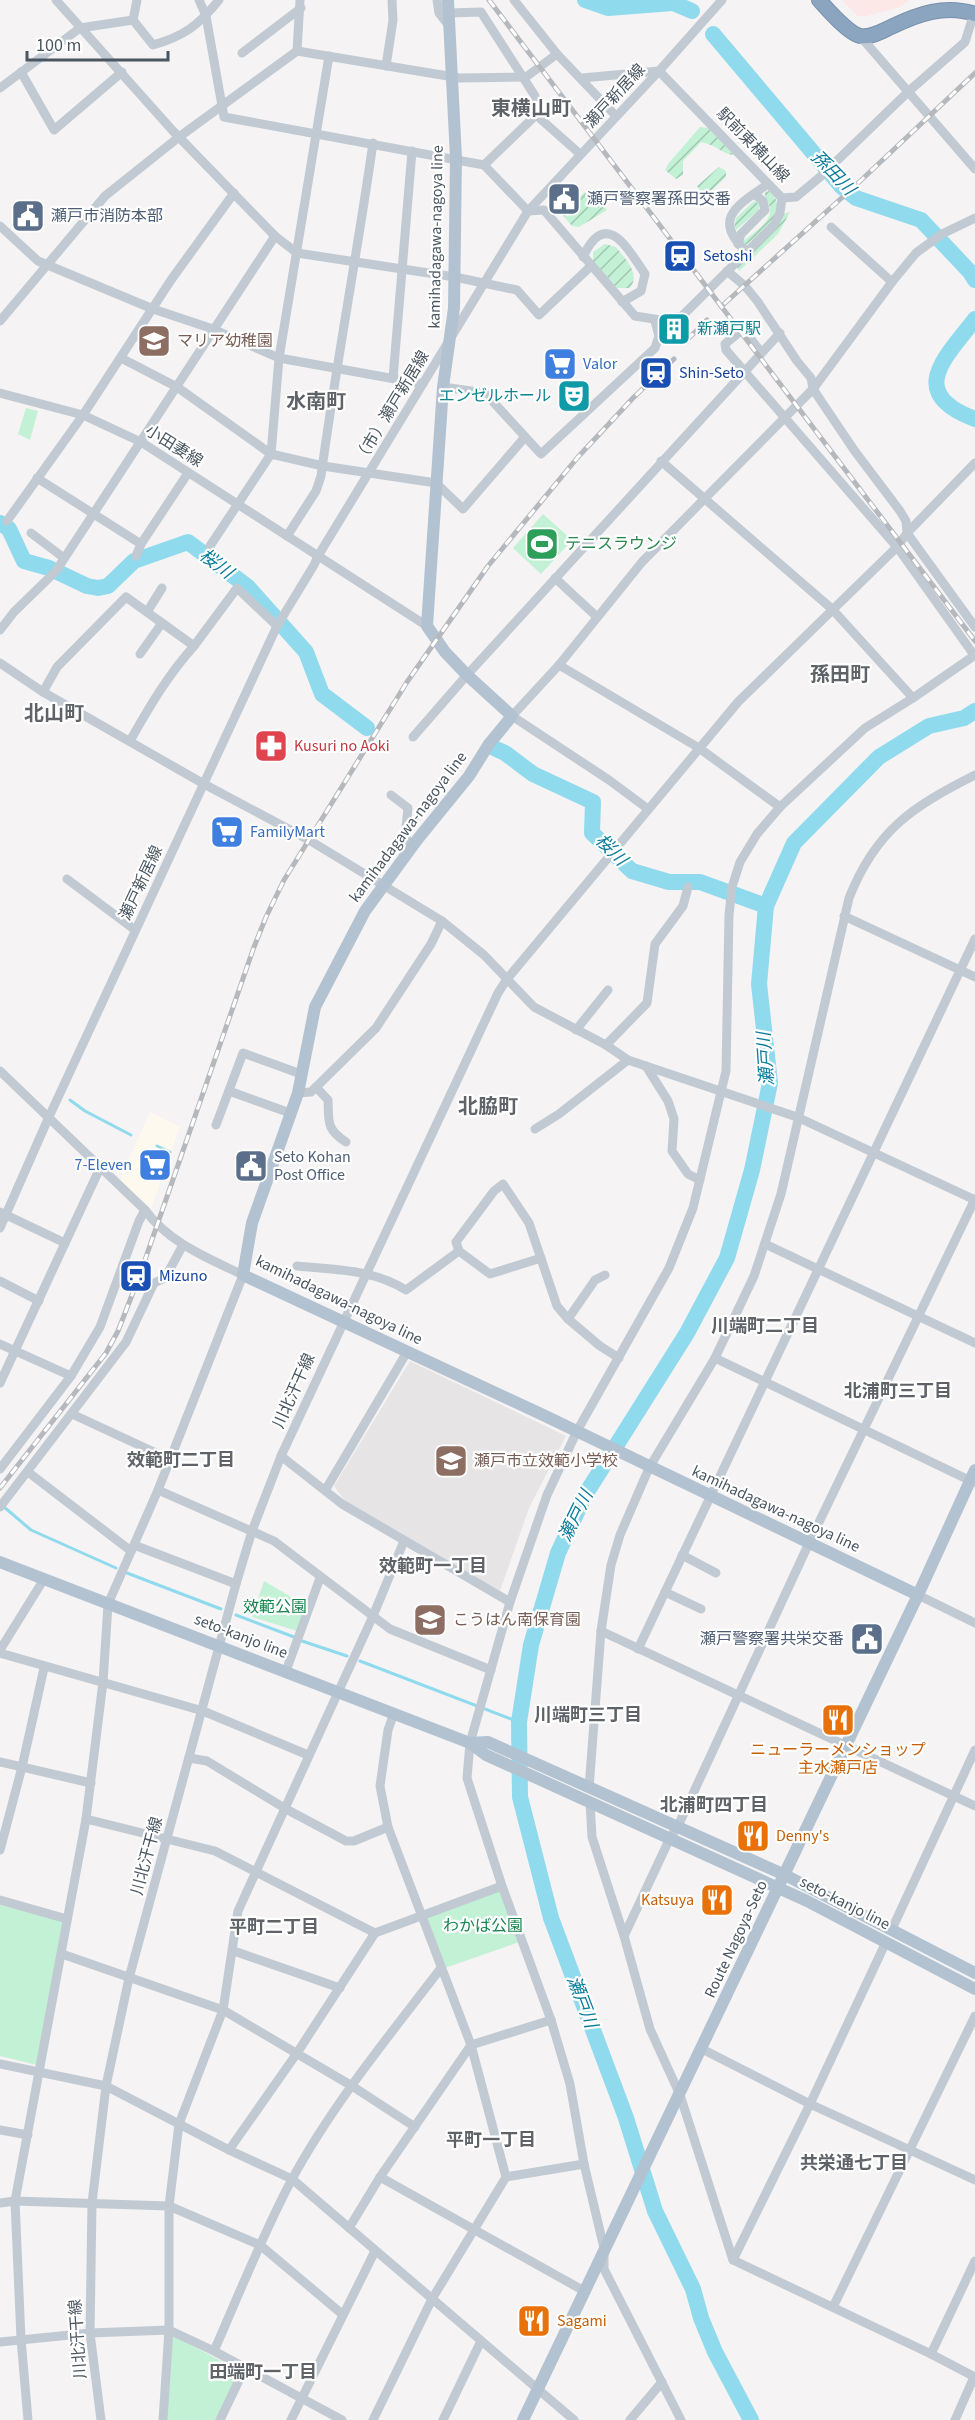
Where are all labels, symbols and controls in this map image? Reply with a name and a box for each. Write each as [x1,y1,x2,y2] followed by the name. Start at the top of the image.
[27,24,168,62] scale bar
[36,33,81,58] text: 100 m
[580,59,650,133] street label: 瀬戸新居線
[491,95,571,123] district label: 東横山町
[712,103,794,187] street label: 駅前東横山線
[423,145,449,329] street label: kamihadagawa-nagoya line
[805,145,862,203] water label: 孫田川
[546,181,582,217] public building icon: 瀬戸警察署孫田交番
[587,188,731,210] place label: 瀬戸警察署孫田交番
[10,198,46,234] public building icon: 瀬戸市消防本部
[51,205,163,227] place label: 瀬戸市消防本部
[662,238,698,274] station icon: Setoshi
[703,245,753,267] place label: Setoshi
[656,311,692,347] building icon: 新瀬戸駅
[697,318,761,340] place label: 新瀬戸駅
[136,323,172,359] school or university icon: マリア幼稚園
[177,330,273,352] place label: マリア幼稚園
[350,346,434,468] street label: （市）瀬戸新居線
[542,346,578,382] supermarket icon: Valor
[583,353,618,375] place label: Valor
[638,355,674,391] station icon: Shin-Seto
[679,362,744,384] place label: Shin-Seto
[556,378,592,414] theatre icon: エンゼルホール
[439,385,551,407] place label: エンゼルホール
[286,388,346,416] district label: 水南町
[141,420,207,472] street label: 小田妻線
[524,526,560,562] sports icon: テニスラウンジ
[565,533,677,555] place label: テニスラウンジ
[194,543,239,586] water label: 桜川
[810,661,870,689] district label: 孫田町
[24,700,84,728] district label: 北山町
[253,728,289,764] pharmacy icon: Kusuri no Aoki
[294,735,390,757] place label: Kusuri no Aoki
[344,747,472,907] street label: kamihadagawa-nagoya line
[209,814,245,850] supermarket icon: FamilyMart
[250,821,325,843] place label: FamilyMart
[589,828,634,873] water label: 桜川
[114,842,168,924] street label: 瀬戸新居線
[752,1029,780,1087] water label: 瀬戸川
[458,1093,518,1121] district label: 北脇町
[274,1146,351,1186] place label: Seto Kohan Post Office
[137,1147,173,1183] supermarket icon: 7-Eleven
[233,1148,269,1184] public building icon: Seto Kohan Post Office
[74,1154,132,1176] place label: 7-Eleven
[252,1250,426,1350] street label: kamihadagawa-nagoya line
[118,1258,154,1294] station icon: Mizuno
[159,1265,207,1287] place label: Mizuno
[711,1314,819,1339] district label: 川端町二丁目
[268,1350,320,1432] street label: 川北汗干線
[844,1379,952,1404] district label: 北浦町三丁目
[433,1443,469,1479] school or university icon: 瀬戸市立效範小学校
[127,1448,235,1473] district label: 效範町二丁目
[474,1450,618,1472] place label: 瀬戸市立效範小学校
[688,1460,864,1558] street label: kamihadagawa-nagoya line
[553,1484,600,1546] water label: 瀬戸川
[379,1554,487,1579] district label: 效範町一丁目
[243,1596,307,1618] park label: 效範公園
[412,1602,448,1638] school or university icon: こうはん南保育園
[191,1608,291,1664] street label: seto-kanjo line
[453,1609,581,1631] place label: こうはん南保育園
[849,1621,885,1657] public building icon: 瀬戸警察署共栄交番
[700,1628,844,1650] place label: 瀬戸警察署共栄交番
[820,1702,856,1738] restaurant icon: ニューラーメンショップ 主水瀬戸店
[534,1703,642,1728] district label: 川端町三丁目
[750,1739,926,1779] place label: ニューラーメンショップ 主水瀬戸店
[660,1793,768,1818] district label: 北浦町四丁目
[126,1815,168,1897] street label: 川北汗干線
[735,1818,771,1854] restaurant icon: Denny's
[776,1825,829,1847] place label: Denny's
[796,1871,894,1935] street label: seto-kanjo line
[699,1877,773,2001] street label: Route Nagoya-Seto
[699,1882,735,1918] restaurant icon: Katsuya
[641,1889,694,1911] place label: Katsuya
[229,1915,319,1940] district label: 平町二丁目
[443,1915,523,1937] park label: わかば公園
[561,1972,604,2034] water label: 瀬戸川
[446,2128,536,2153] district label: 平町一丁目
[800,2151,908,2176] district label: 共栄通七丁目
[64,2298,92,2380] street label: 川北汗干線
[516,2303,552,2339] restaurant icon: Sagami
[557,2310,607,2332] place label: Sagami
[209,2360,317,2385] district label: 田端町一丁目

